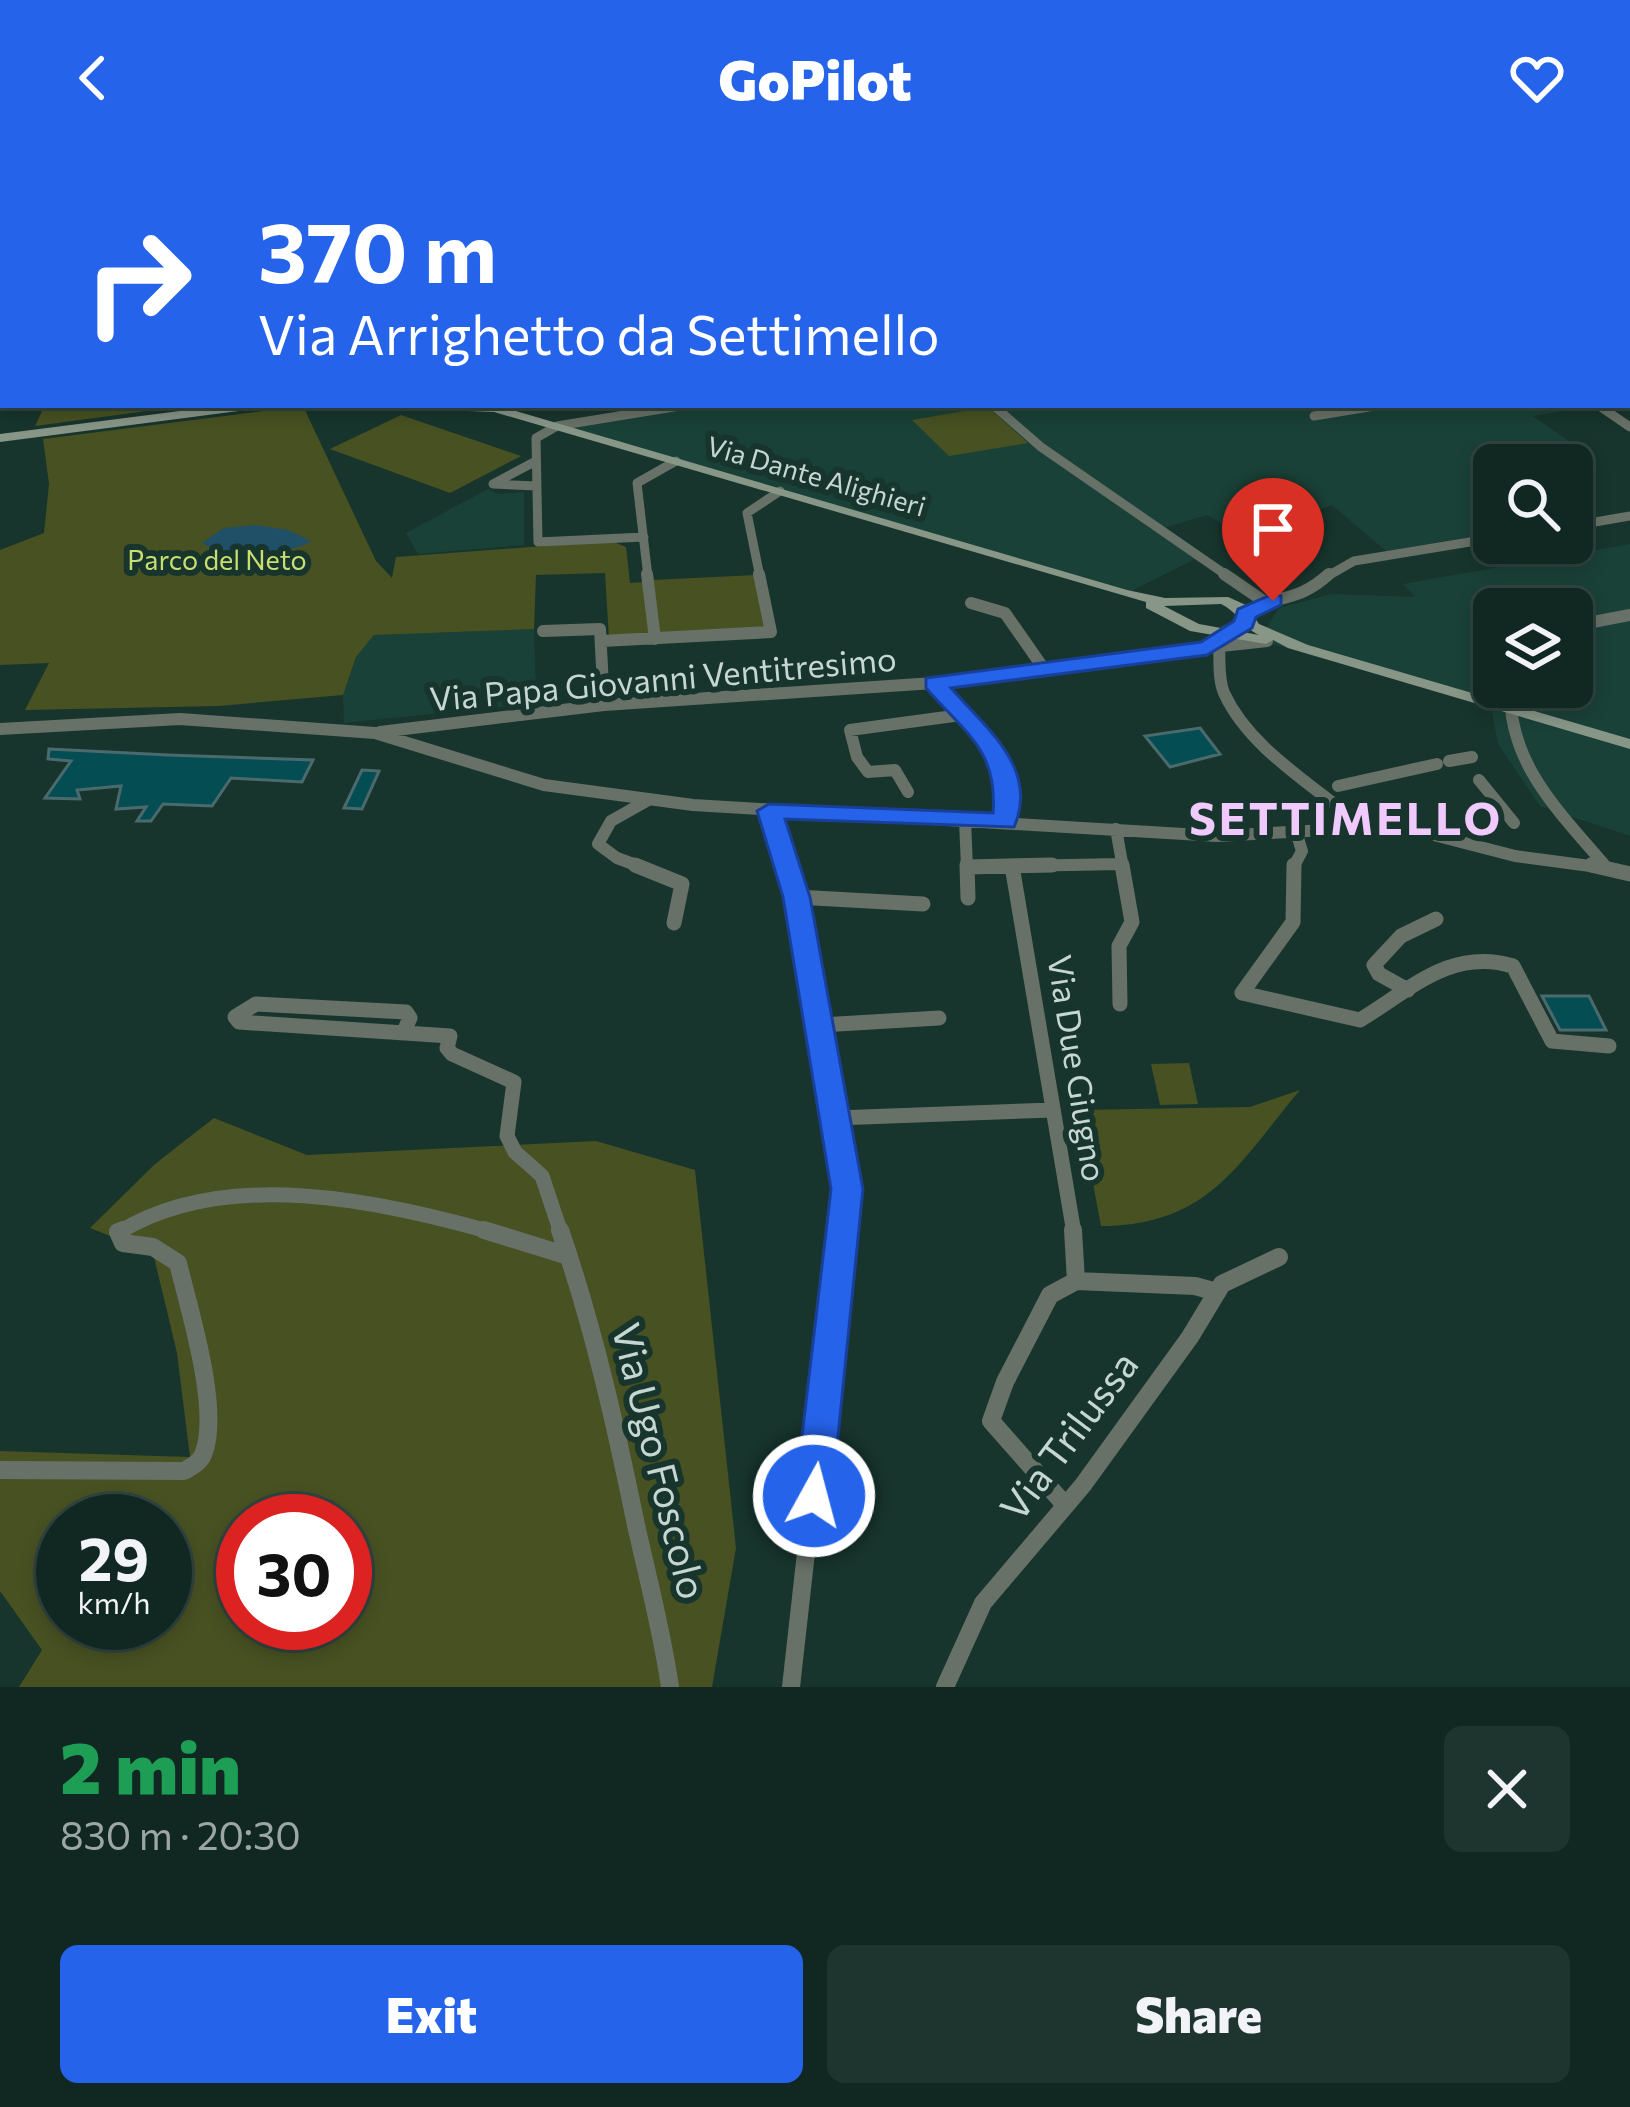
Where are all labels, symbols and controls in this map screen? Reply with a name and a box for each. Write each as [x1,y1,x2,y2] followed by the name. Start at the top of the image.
[60,45,126,111] icon: back
[718,45,912,111] text: GoPilot
[1504,45,1570,111] icon: heart
[258,198,497,300] text: 370 m
[60,204,216,360] icon: right
[258,300,940,366] text: Via Arrighetto da Settimello
[703,429,930,523] street label: Via Dante Alighieri
[1473,444,1593,708] map controls
[1473,444,1593,564] button: search
[1222,478,1324,601] pin
[1240,496,1306,562] icon: arrive
[127,543,307,576] park label: Parco del Neto
[1473,588,1593,708] button: layers
[428,637,898,718] street label: Via Papa Giovanni Ventitresimo
[1189,789,1503,844] district label: SETTIMELLO
[1040,952,1117,1184] street label: Via Due Giugno
[603,1318,718,1603] street label: Via Ugo Foscolo
[988,1341,1147,1529] street label: Via Trilussa
[751,1433,877,1559] position arrow
[216,1494,372,1650] speed limit sign: 30
[79,1520,149,1593] text: 29
[78,1583,150,1620] text: km/h
[60,1721,241,1809] text: 2 min
[1444,1726,1570,1852] button: close
[60,1810,301,1858] text: 830 m · 20:30
[60,1945,803,2083] button: Exit
[827,1945,1570,2083] button: Share

